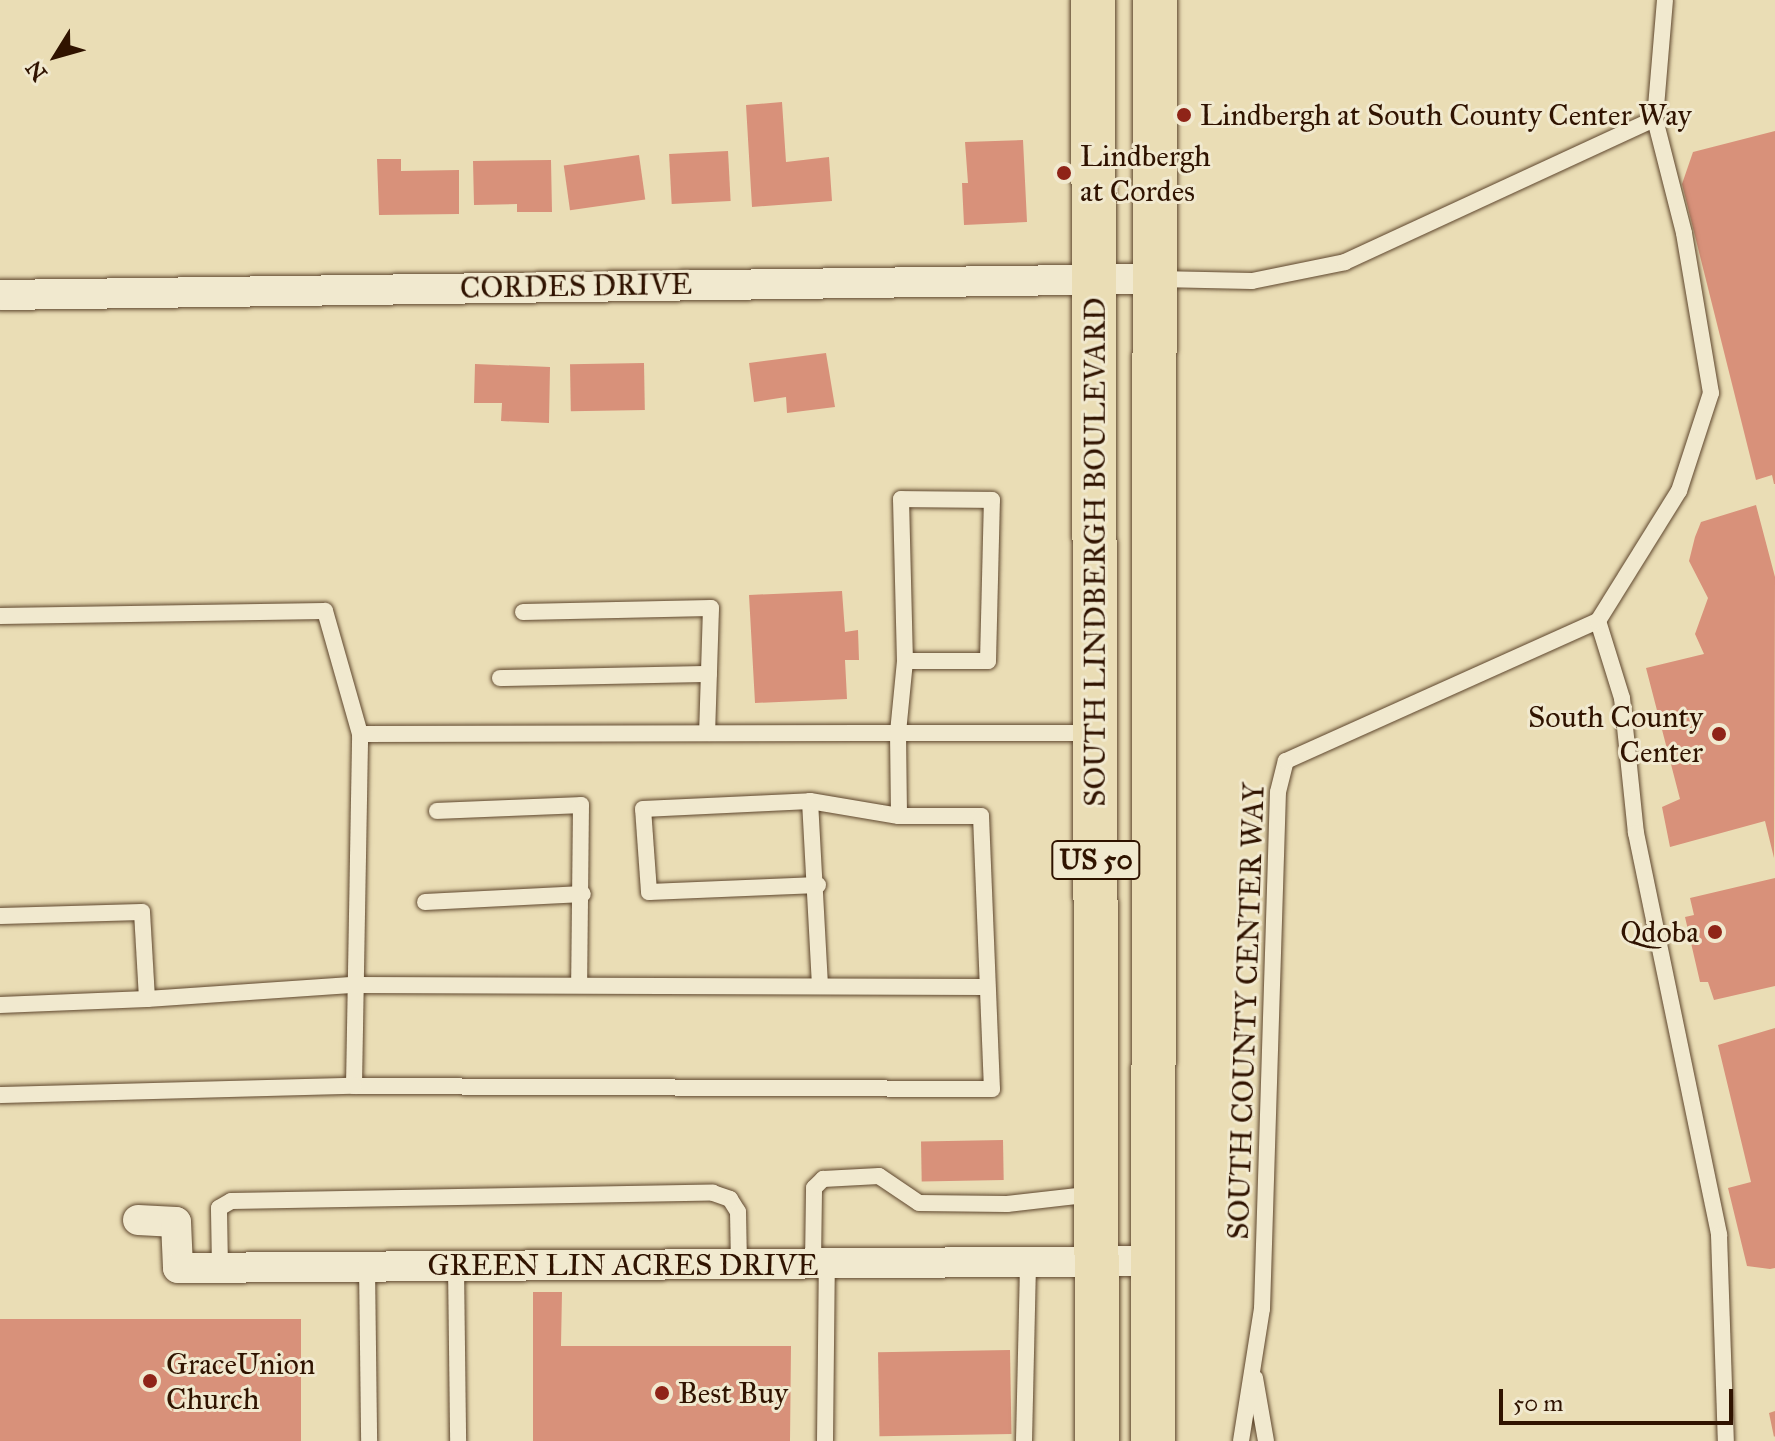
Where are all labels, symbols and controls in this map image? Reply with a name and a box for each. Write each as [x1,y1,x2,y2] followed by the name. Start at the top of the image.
[16,16,96,96] north arrow
[20,55,53,86] text: N
[1200,97,1691,133] place label: Lindbergh at South County Center Way
[1175,106,1193,124] marker: Lindbergh at South County Center Way
[1080,138,1211,208] place label: Lindbergh at Cordes
[1055,164,1073,182] marker: Lindbergh at Cordes
[460,266,692,306] street label: CORDES DRIVE
[1077,297,1113,807] street label: SOUTH LINDBERGH BOULEVARD
[1528,699,1703,770] place label: South County Center
[1710,725,1728,743] marker: South County Center
[1220,782,1272,1240] street label: SOUTH COUNTY CENTER WAY
[1050,836,1142,884] road number: US 50
[1620,914,1699,950] place label: Qdoba
[1706,923,1724,941] marker: Qdoba
[428,1247,818,1283] street label: GREEN LIN ACRES DRIVE
[166,1346,315,1416] place label: GraceUnion Church
[141,1372,159,1390] marker: GraceUnion Church
[1503,1373,1737,1423] scale bar
[678,1375,788,1411] place label: Best Buy
[653,1384,671,1402] marker: Best Buy
[1513,1388,1563,1418] text: 50 m

